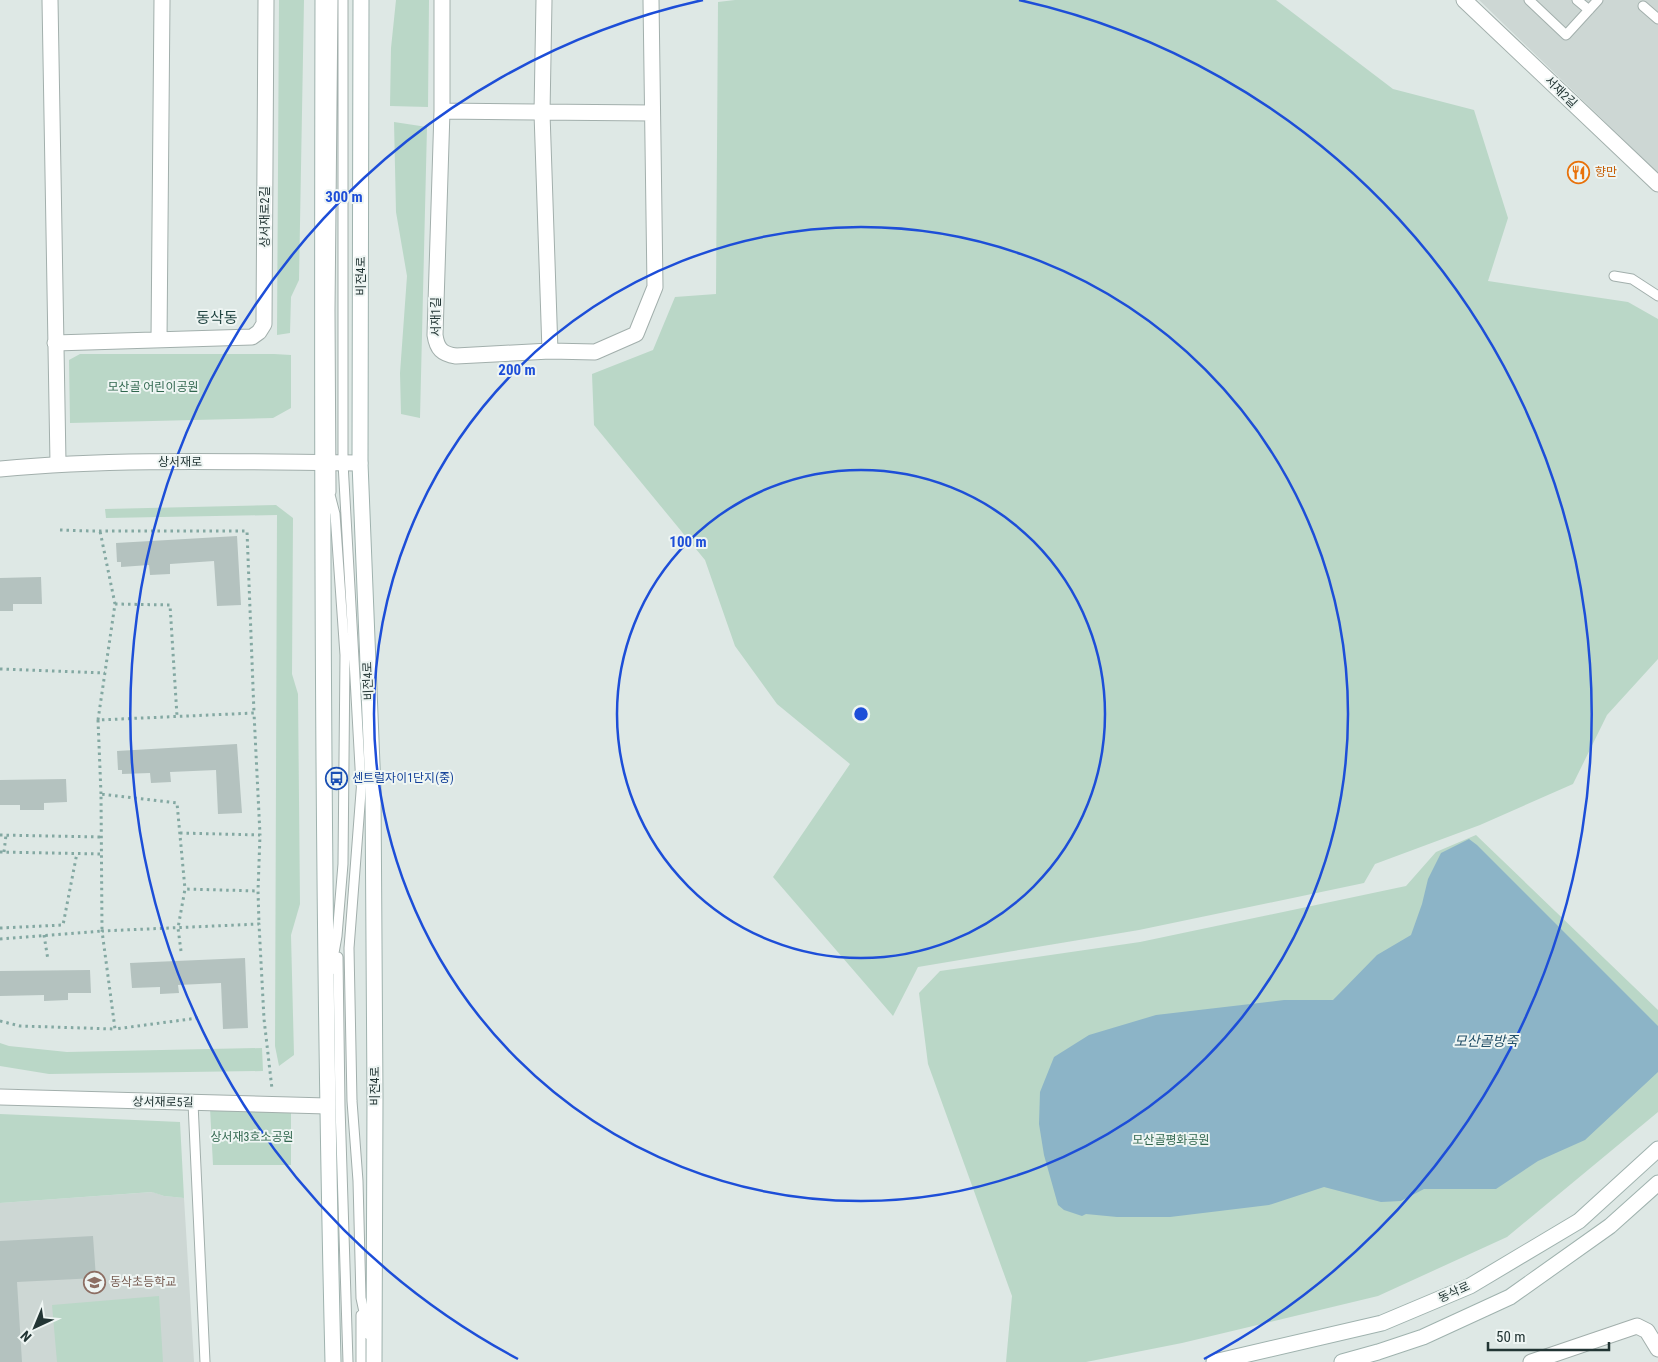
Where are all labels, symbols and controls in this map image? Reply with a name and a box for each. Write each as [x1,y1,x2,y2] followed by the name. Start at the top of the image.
[1542,73,1580,111] street label: 서재2길
[1567,160,1591,184] restaurant icon: 향만
[1595,165,1617,179] place label: 향만
[258,186,272,248] street label: 상서재로2길
[325,188,363,206] text: 300 m
[354,256,368,296] street label: 비전4로
[429,297,443,337] street label: 서재1길
[196,309,238,327] district label: 동삭동
[498,361,536,379] text: 200 m
[107,380,199,394] park label: 모산골 어린이공원
[158,455,202,469] street label: 상서재로
[669,533,707,551] text: 100 m
[360,661,376,701] street label: 비전4로
[852,705,870,723] centre of rings
[324,766,348,790] bus stop icon: 센트럴자이1단지(중)
[352,771,454,785] place label: 센트럴자이1단지(중)
[1454,1033,1519,1049] water label: 모산골방죽
[368,1066,382,1106] street label: 비전4로
[132,1094,194,1110] street label: 상서재로5길
[210,1130,294,1144] park label: 상서재3호소공원
[1132,1133,1210,1147] park label: 모산골평화공원
[82,1270,106,1294] school or university icon: 동삭초등학교
[110,1275,176,1289] place label: 동삭초등학교
[1436,1279,1472,1305] street label: 동삭로
[10,1302,60,1352] north arrow
[1488,1320,1609,1352] scale bar
[17,1328,35,1345] text: N
[1496,1328,1526,1346] text: 50 m

